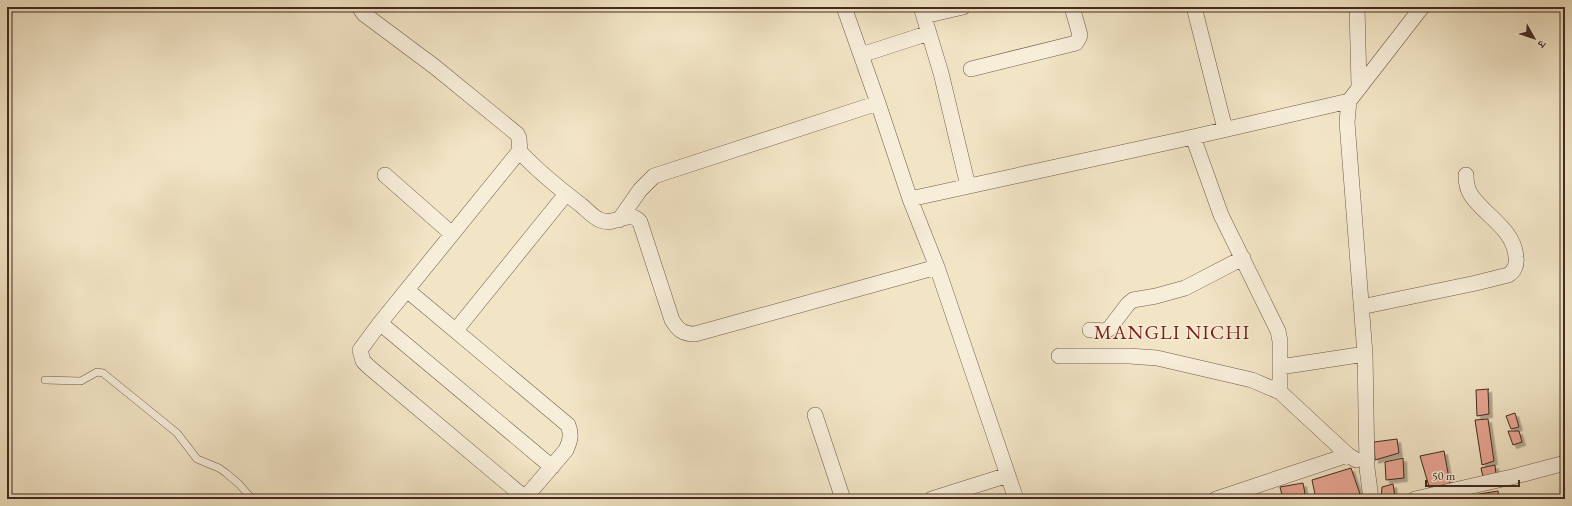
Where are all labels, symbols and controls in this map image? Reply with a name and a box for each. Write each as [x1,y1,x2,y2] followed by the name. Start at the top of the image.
[1514,18,1554,58] north arrow
[1534,37,1550,52] text: उ
[1094,319,1250,345] district label: MANGLI NICHI
[1426,462,1519,488] scale bar
[1432,468,1456,484] text: 50 m

